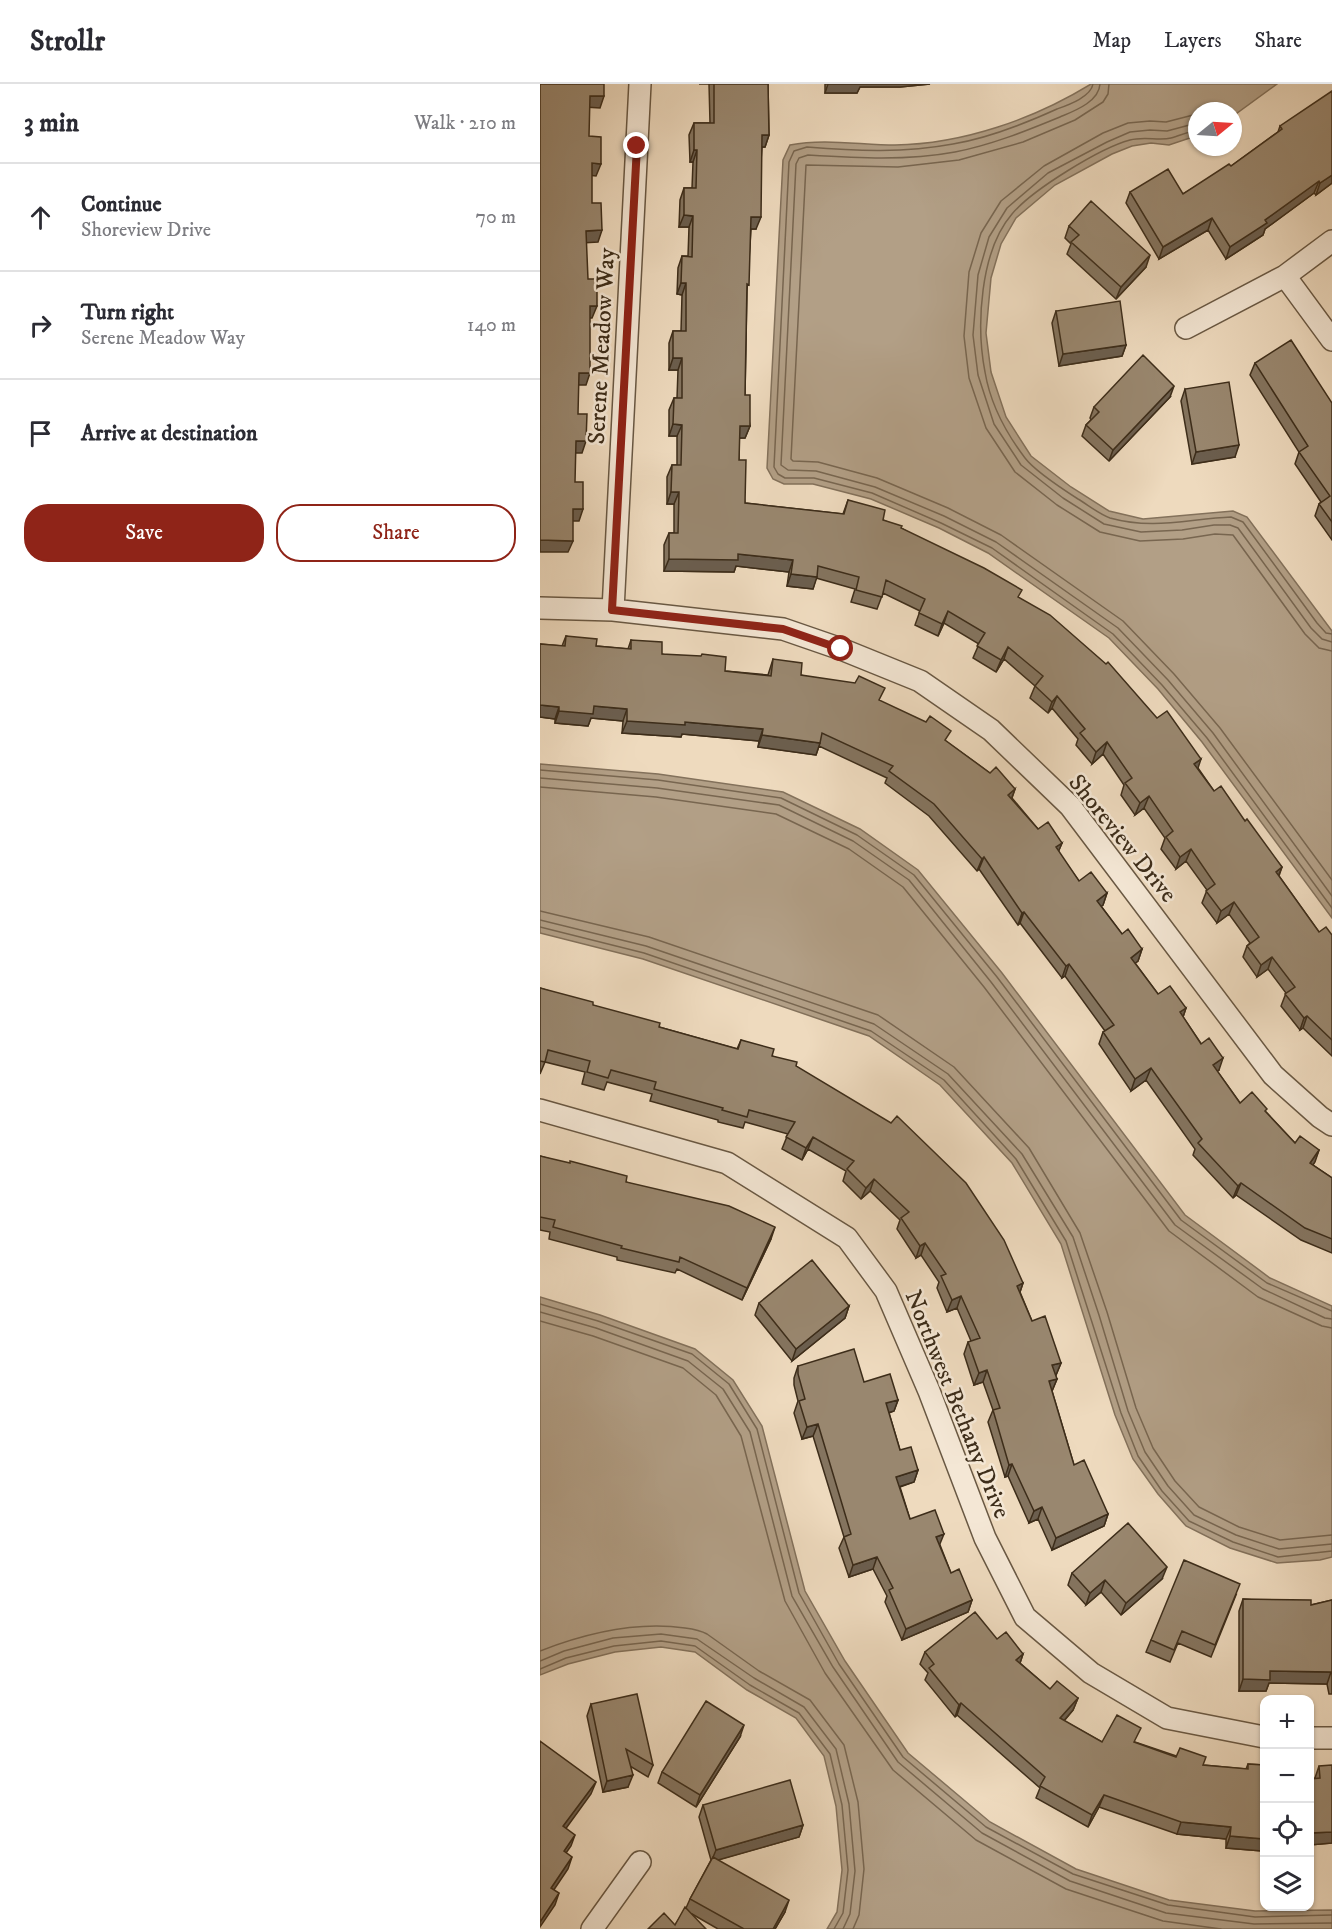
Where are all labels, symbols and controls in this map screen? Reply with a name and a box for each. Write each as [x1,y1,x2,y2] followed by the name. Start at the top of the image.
[30,24,105,59] text: Strollr
[1092,28,1131,54] text: Map
[1164,28,1222,54] text: Layers
[1255,28,1302,54] text: Share
[1188,102,1242,156] north arrow
[24,107,79,140] text: 3 min
[414,111,516,136] text: Walk · 210 m
[623,132,649,158] route end
[81,191,162,218] text: Continue
[24,201,57,234] icon: ahead
[475,205,516,230] text: 70 m
[81,218,211,243] text: Shoreview Drive
[582,246,622,445] street label: Serene Meadow Way
[81,299,174,326] text: Turn right
[24,309,57,342] icon: right
[467,313,516,338] text: 140 m
[81,326,245,351] text: Serene Meadow Way
[24,417,57,450] icon: arrive
[81,420,258,447] text: Arrive at destination
[24,504,264,562] button: Save
[276,504,516,562] button: Share
[827,635,853,661] route start
[1061,769,1183,909] street label: Shoreview Drive
[897,1286,1017,1523] street label: Northwest Bethany Drive
[1260,1695,1314,1911] map controls
[1260,1695,1314,1749] button: +
[1260,1749,1314,1803] button: −
[1260,1803,1314,1857] button: locate
[1260,1857,1314,1911] button: layers

